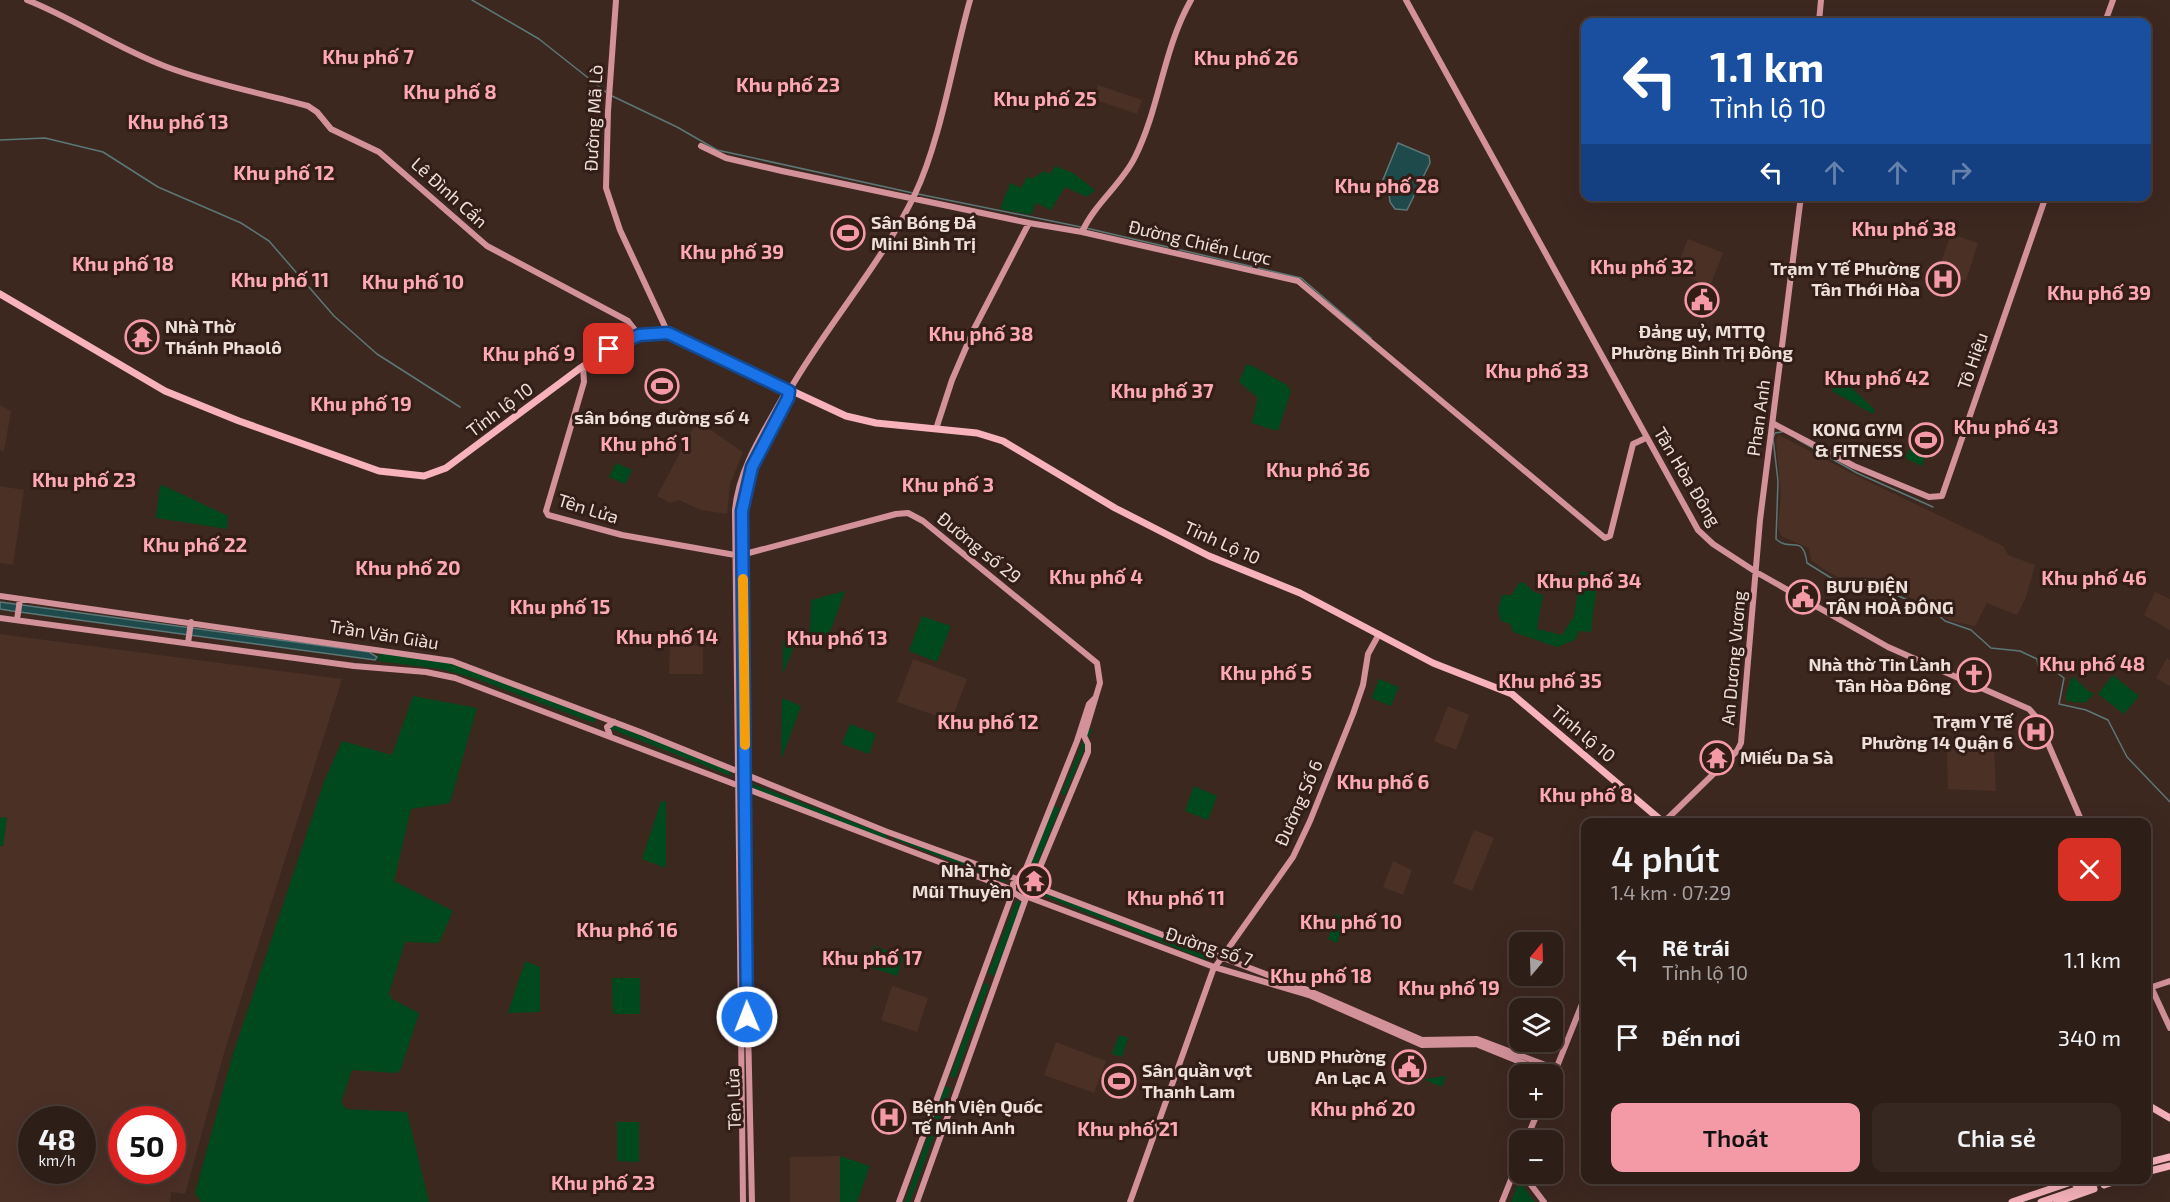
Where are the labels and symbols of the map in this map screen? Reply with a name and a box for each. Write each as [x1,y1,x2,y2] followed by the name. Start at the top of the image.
[322,44,414,68] district label: Khu phố 7
[1194,45,1298,69] district label: Khu phố 26
[579,64,607,172] street label: Đường Mã Lò
[736,72,840,96] district label: Khu phố 23
[403,79,497,103] district label: Khu phố 8
[993,86,1097,110] district label: Khu phố 25
[128,109,229,133] district label: Khu phố 13
[407,152,492,232] street label: Lê Đình Cẩn
[233,160,335,184] district label: Khu phố 12
[1334,173,1440,197] district label: Khu phố 28
[871,211,976,254] place label: Sân Bóng Đá Mini Bình Trị
[830,215,866,251] sports icon: Sân Bóng Đá Mini Bình Trị
[1126,215,1274,269] street label: Đường Chiến Lược
[1852,216,1956,240] district label: Khu phố 38
[680,239,784,263] district label: Khu phố 39
[72,251,174,275] district label: Khu phố 18
[1590,254,1694,278] district label: Khu phố 32
[1770,257,1921,300] place label: Trạm Y Tế Phường Tân Thới Hòa
[1925,261,1961,297] hospital icon: Trạm Y Tế Phường Tân Thới Hòa
[231,267,329,291] district label: Khu phố 11
[362,269,464,293] district label: Khu phố 10
[2047,280,2151,304] district label: Khu phố 39
[1684,282,1720,318] public building icon: Đảng uỷ, MTTQ Phường Bình Trị Đông
[165,315,282,358] place label: Nhà Thờ Thánh Phaolô
[124,319,160,355] temple icon: Nhà Thờ Thánh Phaolô
[1611,320,1793,363] place label: Đảng uỷ, MTTQ Phường Bình Trị Đông
[929,321,1033,345] district label: Khu phố 38
[583,323,634,374] pin
[1952,329,1992,392] street label: Tô Hiệu
[483,341,575,365] district label: Khu phố 9
[1485,358,1589,382] district label: Khu phố 33
[1824,365,1930,389] district label: Khu phố 42
[644,368,680,404] sports icon: sân bóng đường số 4
[462,377,537,441] street label: Tỉnh lộ 10
[1111,378,1214,402] district label: Khu phố 37
[1742,378,1774,458] street label: Phan Anh
[310,391,412,415] district label: Khu phố 19
[574,406,750,428] place label: sân bóng đường số 4
[1953,414,2059,438] district label: Khu phố 43
[1812,418,1903,461] place label: KONG GYM & FITNESS
[1908,422,1944,458] sports icon: KONG GYM & FITNESS
[1650,423,1726,530] street label: Tân Hòa Đông
[600,431,690,455] district label: Khu phố 1
[1266,457,1370,481] district label: Khu phố 36
[32,467,136,491] district label: Khu phố 23
[902,472,994,496] district label: Khu phố 3
[555,488,621,528] street label: Tên Lửa
[933,507,1026,588] street label: Đường số 29
[1181,515,1264,569] street label: Tỉnh Lộ 10
[143,532,247,556] district label: Khu phố 22
[355,555,461,579] district label: Khu phố 20
[1049,564,1143,588] district label: Khu phố 4
[2041,565,2147,589] district label: Khu phố 46
[1536,568,1642,592] district label: Khu phố 34
[1826,575,1954,618] place label: BƯU ĐIỆN TÂN HOÀ ĐÔNG
[1785,579,1821,615] public building icon: BƯU ĐIỆN TÂN HOÀ ĐÔNG
[1716,590,1750,726] street label: An Dương Vương
[510,594,610,618] district label: Khu phố 15
[328,614,441,654] street label: Trần Văn Giàu
[616,624,718,648] district label: Khu phố 14
[787,625,888,649] district label: Khu phố 13
[2039,651,2145,675] district label: Khu phố 48
[1809,653,1952,696] place label: Nhà thờ Tin Lành Tân Hòa Đông
[1956,657,1992,693] church icon: Nhà thờ Tin Lành Tân Hòa Đông
[1220,660,1312,684] district label: Khu phố 5
[1498,668,1602,692] district label: Khu phố 35
[1547,700,1620,767] street label: Tỉnh lộ 10
[937,709,1039,733] district label: Khu phố 12
[1861,710,2015,753] place label: Trạm Y Tế Phường 14 Quận 6
[2018,714,2054,750] hospital icon: Trạm Y Tế Phường 14 Quận 6
[1699,740,1735,776] temple icon: Miếu Da Sà
[1740,746,1833,768] place label: Miếu Da Sà
[1269,756,1327,849] street label: Đường Số 6
[1337,769,1429,793] district label: Khu phố 6
[1539,782,1633,806] district label: Khu phố 8
[912,859,1012,902] place label: Nhà Thờ Mũi Thuyền
[1016,863,1052,899] temple icon: Nhà Thờ Mũi Thuyền
[1127,885,1225,909] district label: Khu phố 11
[1300,909,1402,933] district label: Khu phố 10
[576,917,678,941] district label: Khu phố 16
[1163,922,1256,970] street label: Đường số 7
[1509,932,1563,986] north arrow
[822,945,923,969] district label: Khu phố 17
[1270,963,1372,987] district label: Khu phố 18
[1398,975,1500,999] district label: Khu phố 19
[715,985,779,1049] position arrow
[1267,1045,1387,1088] place label: UBND Phường An Lạc A
[1391,1049,1427,1085] public building icon: UBND Phường An Lạc A
[1142,1059,1253,1102] place label: Sân quần vợt Thanh Lam
[1101,1063,1137,1099] sports icon: Sân quần vợt Thanh Lam
[721,1067,745,1131] street label: Tên Lửa
[912,1095,1043,1138] place label: Bệnh Viện Quốc Tế Minh Anh
[1310,1096,1416,1120] district label: Khu phố 20
[871,1099,907,1135] hospital icon: Bệnh Viện Quốc Tế Minh Anh
[108,1106,186,1184] speed limit sign: 50
[1077,1116,1179,1140] district label: Khu phố 21
[551,1170,655,1194] district label: Khu phố 23

